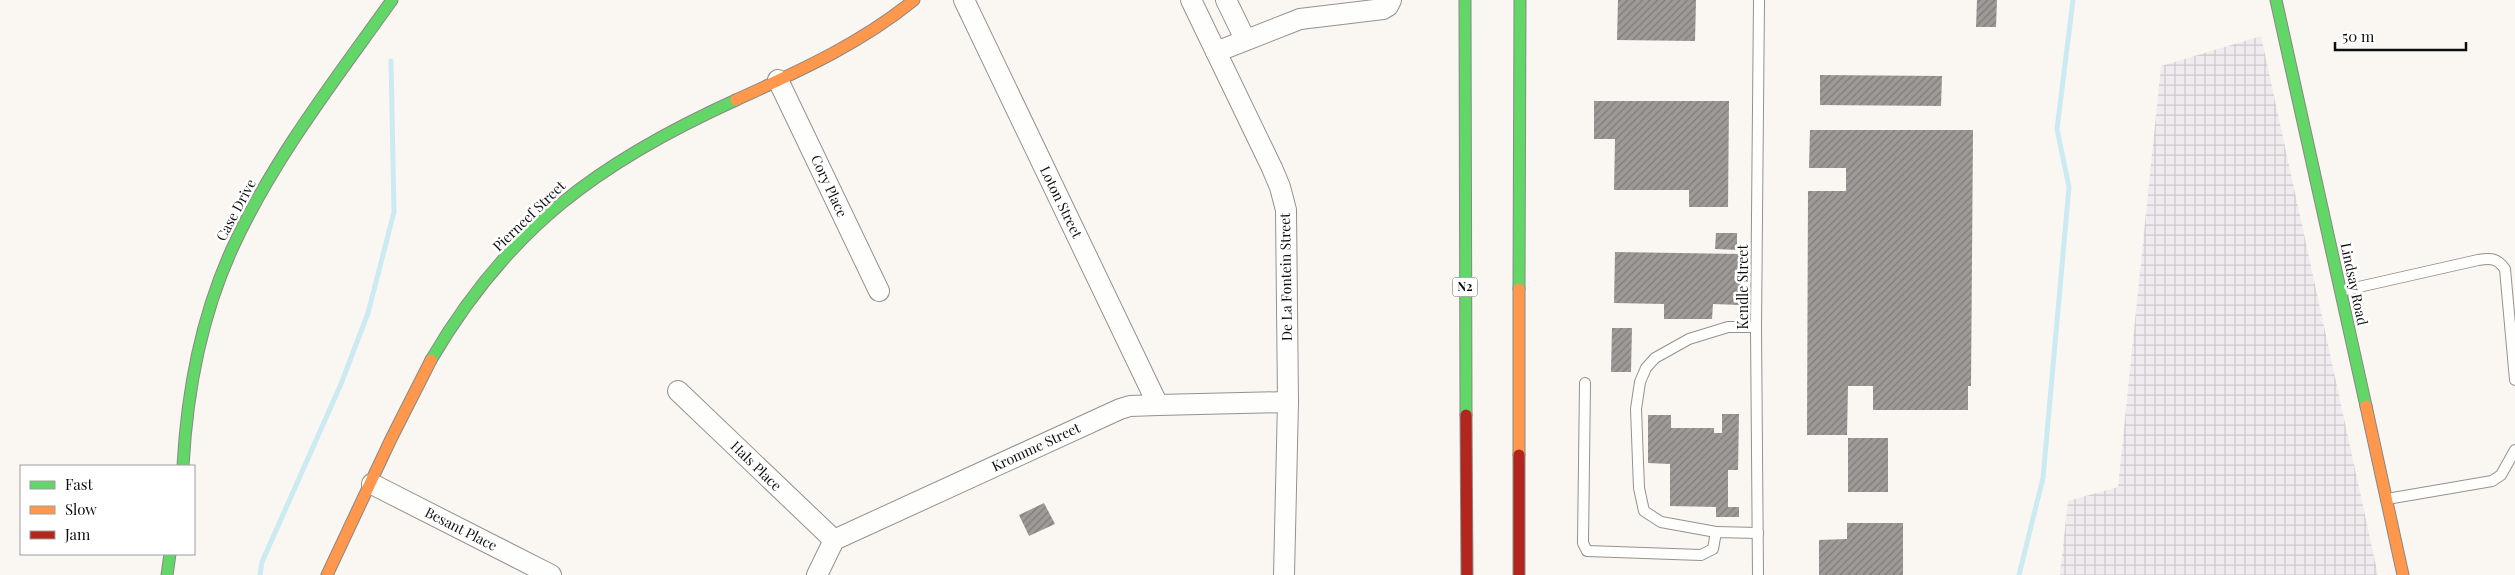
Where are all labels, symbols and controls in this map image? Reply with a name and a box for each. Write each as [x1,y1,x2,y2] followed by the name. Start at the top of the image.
[2335,20,2466,52] scale bar
[2342,26,2375,46] text: 50 m
[807,152,852,220] street label: Cory Place
[1036,163,1088,242] street label: Loton Street
[211,175,260,244] street label: Case Drive
[488,175,570,255] street label: Pierneef Street
[1275,212,1296,341] street label: De La Fontein Street
[2336,241,2373,327] street label: Lindsay Road
[1733,244,1752,329] street label: Kendle Street
[1452,278,1478,296] road number: N2
[988,417,1084,475] street label: Kromme Street
[727,437,786,495] street label: Hals Place
[20,465,195,555] legend
[65,474,94,494] text: Fast
[65,499,97,519] text: Slow
[422,502,501,555] street label: Besant Place
[64,524,91,544] text: Jam

